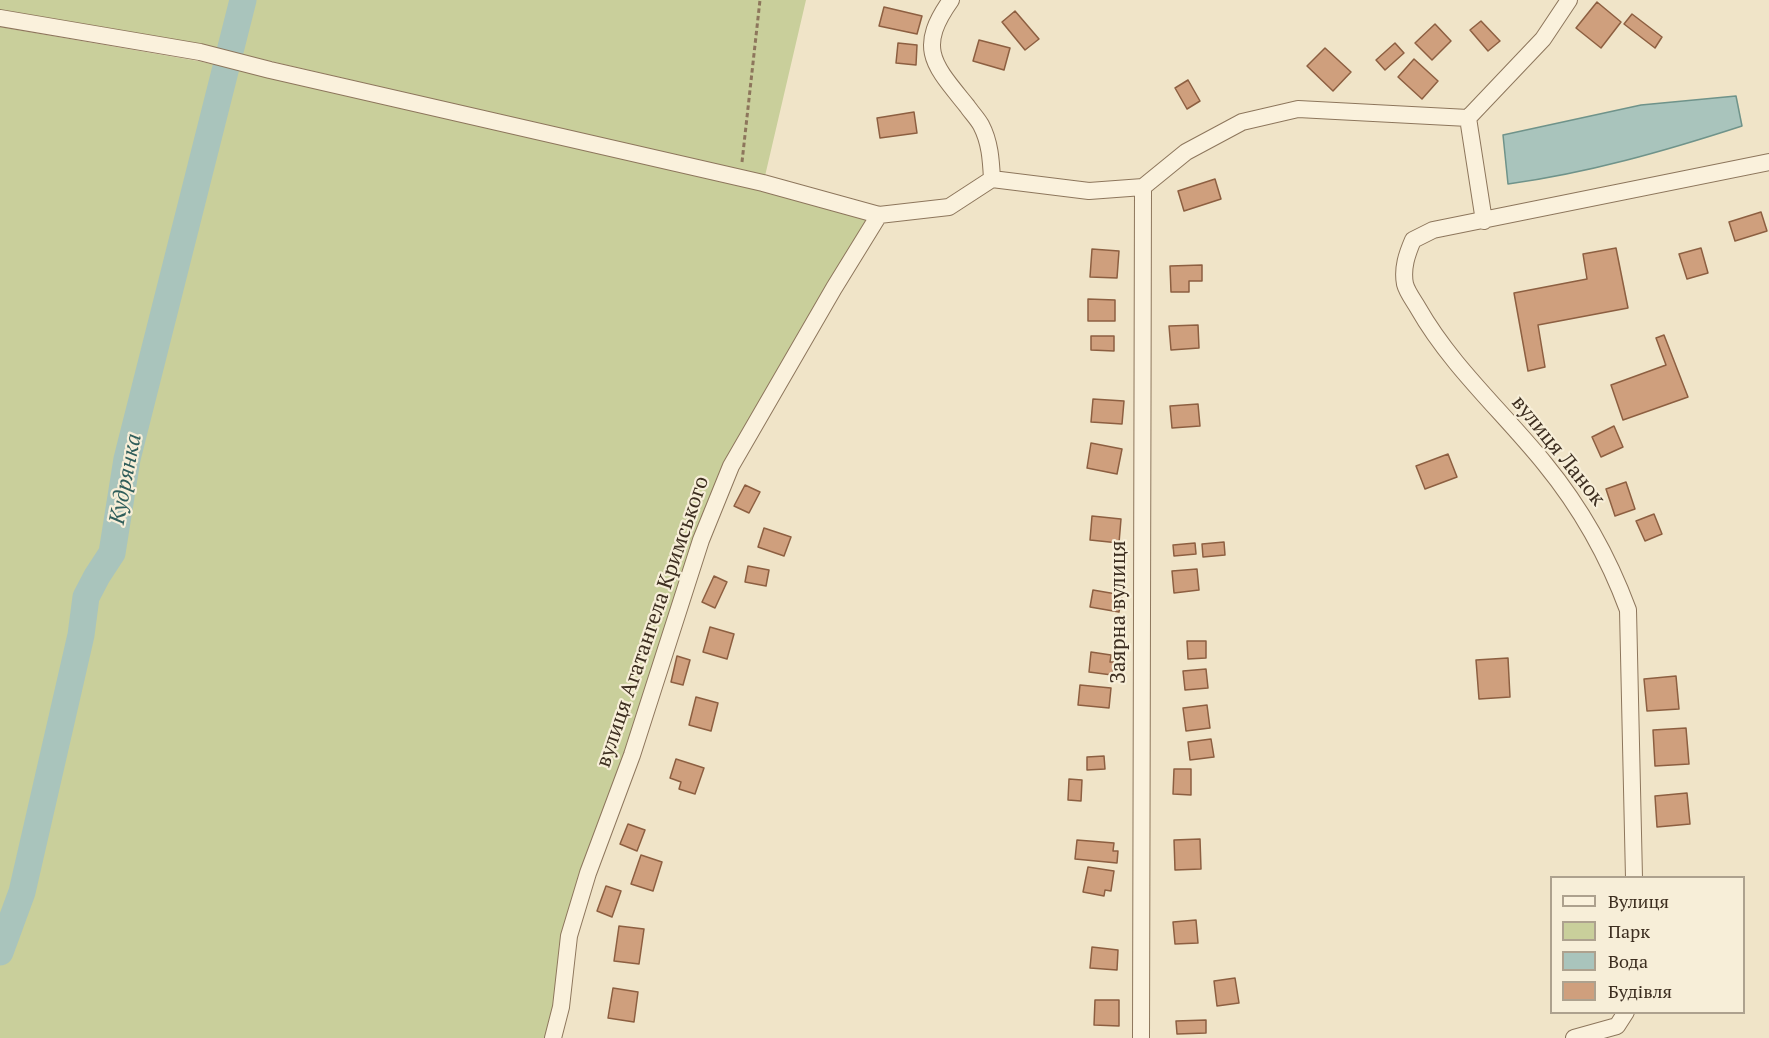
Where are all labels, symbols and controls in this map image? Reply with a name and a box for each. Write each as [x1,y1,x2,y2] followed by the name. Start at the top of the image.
[1506,391,1610,511] street label: вулиця Ланок
[104,431,148,527] water label: Кудрянка
[591,473,715,771] street label: вулиця Агатангела Кримського
[1106,540,1132,684] street label: Заярна вулиця
[1550,876,1745,1014] legend
[1608,889,1669,913] text: Вулиця
[1608,919,1650,943] text: Парк
[1608,949,1648,973] text: Вода
[1608,979,1672,1003] text: Будівля

